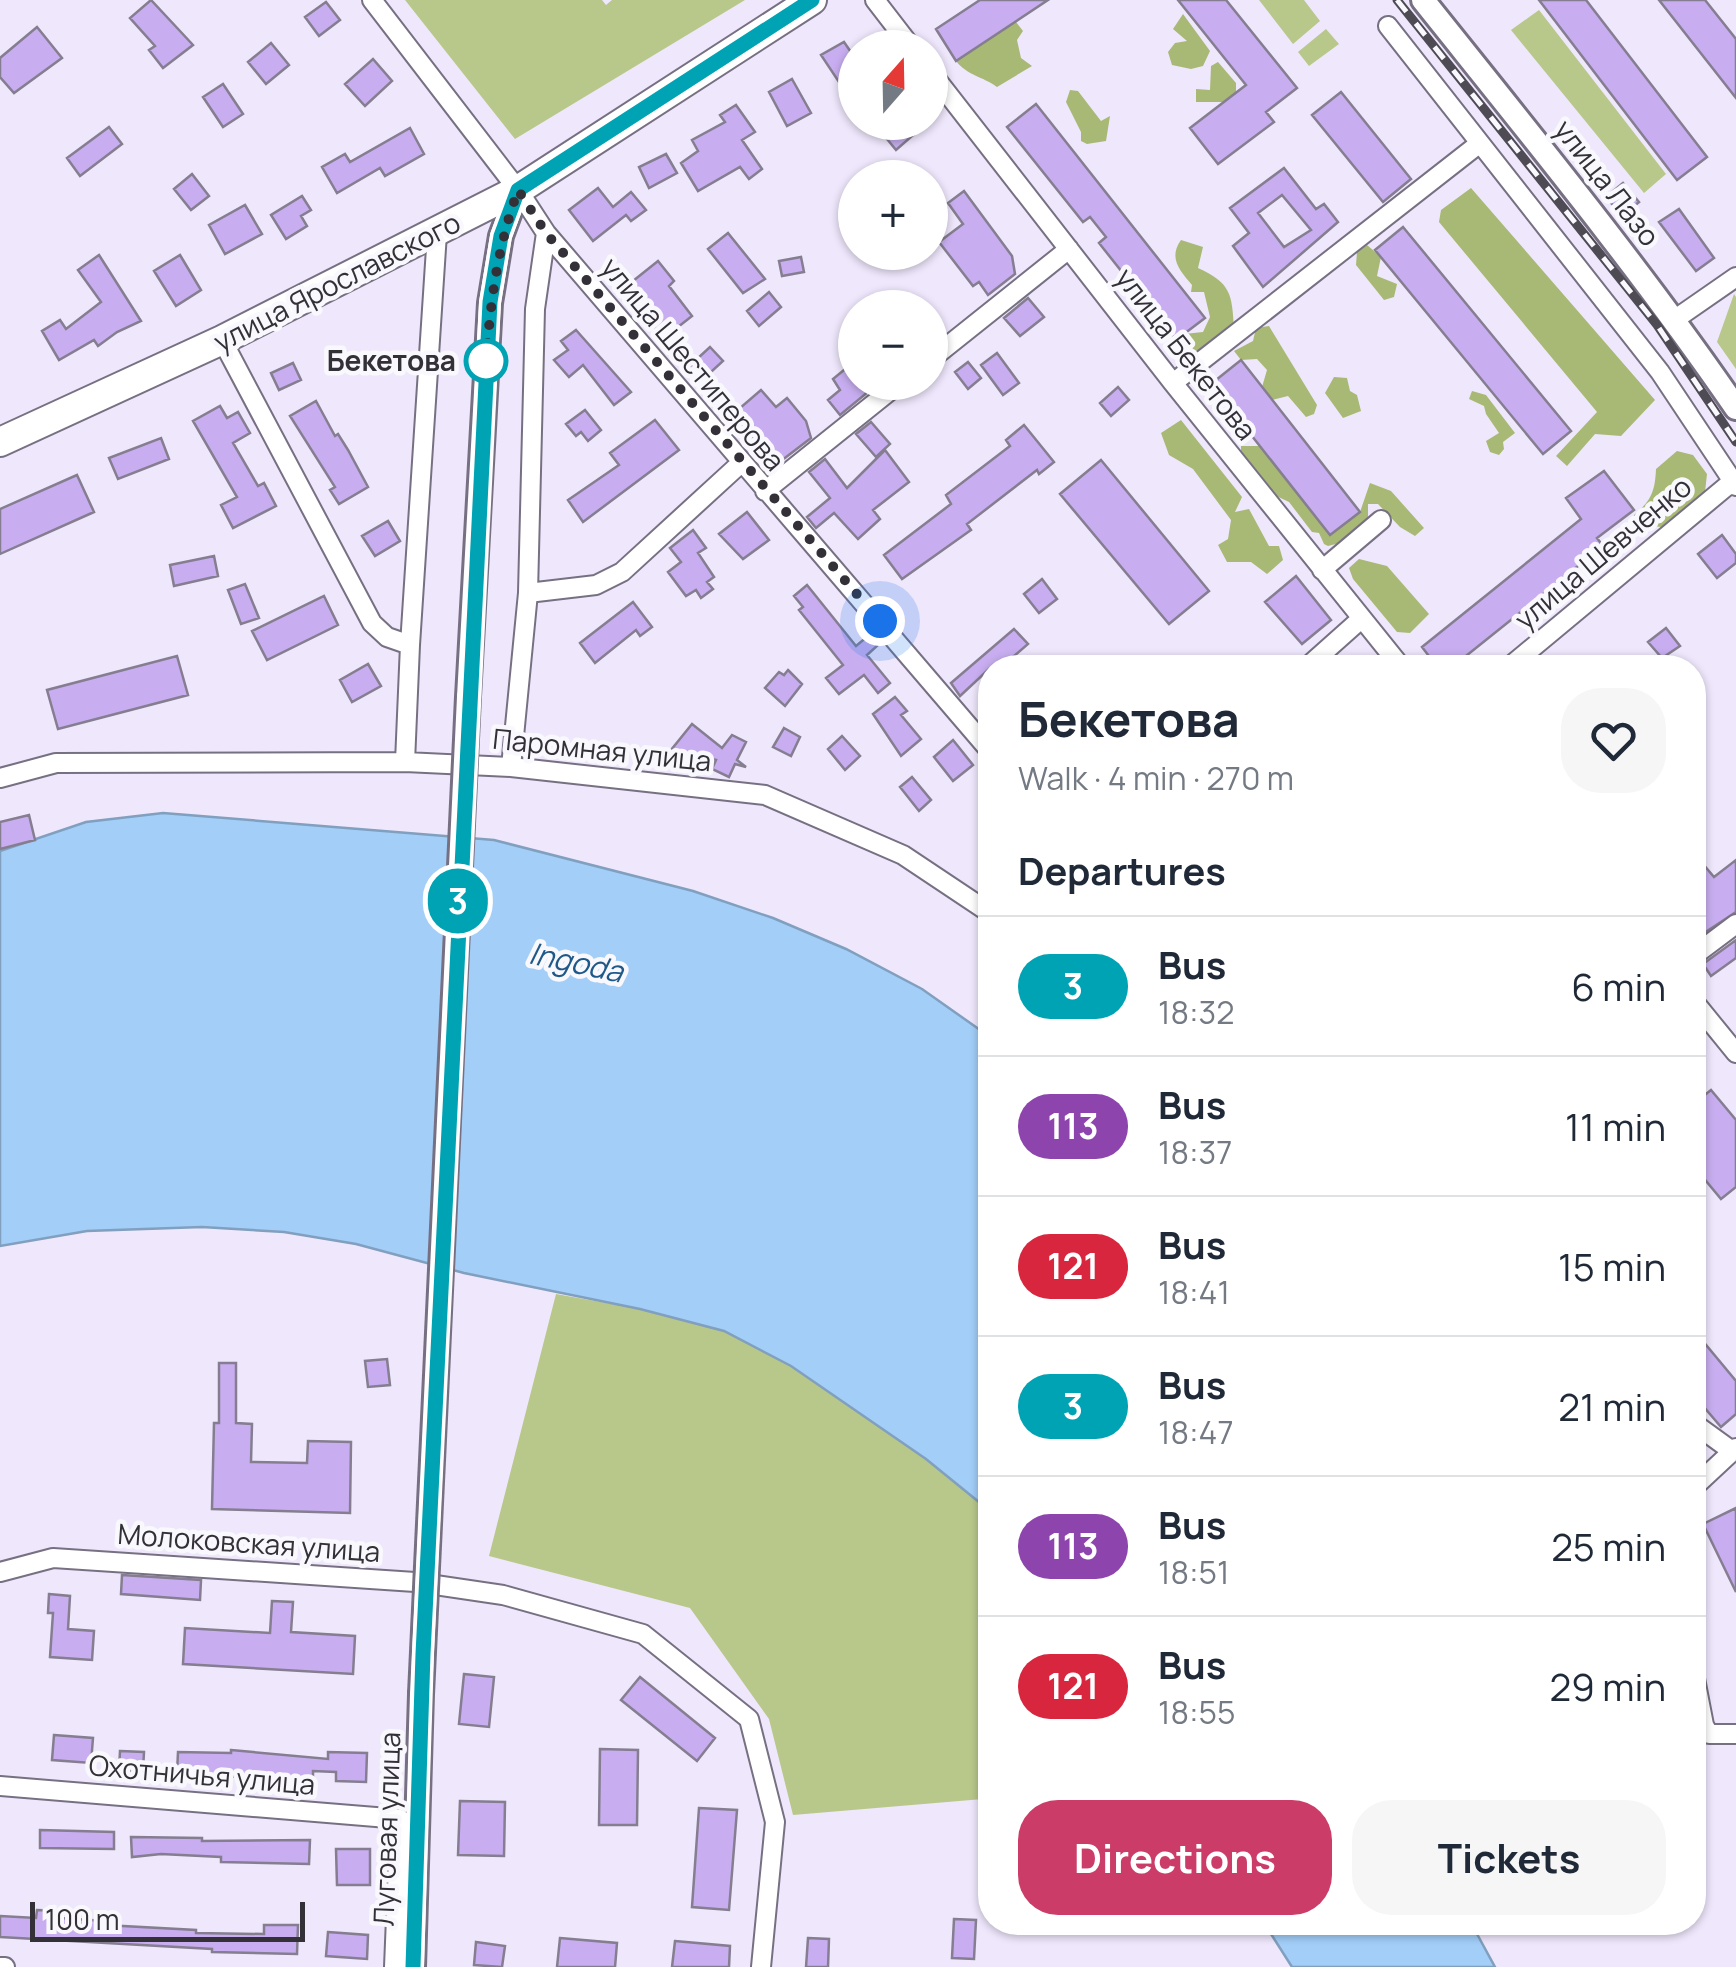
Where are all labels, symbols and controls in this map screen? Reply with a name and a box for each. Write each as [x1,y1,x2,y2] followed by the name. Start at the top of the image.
[838,30,948,140] north arrow
[838,30,948,400] map controls
[1546,111,1669,253] street label: улица Лазо
[838,160,948,270] button: +
[207,202,466,360] street label: улица Ярославского
[593,249,794,478] street label: улица Шестиперова
[1108,260,1266,447] street label: улица Бекетова
[838,290,948,400] button: −
[465,340,507,382] marker: Бекетова
[327,341,456,379] place label: Бекетова
[1506,467,1699,637] street label: улица Шевченко
[855,596,905,646] your location
[1018,686,1240,751] text: Бекетова
[1561,688,1666,793] button: heart
[491,719,713,779] street label: Паромная улица
[1018,756,1294,800] text: Walk · 4 min · 270 m
[1018,844,1226,896] text: Departures
[426,868,490,934] line badge: 3
[448,877,468,925] text: 3
[526,932,628,992] water label: Ingoda
[1158,938,1226,990] text: Bus
[1571,960,1666,1012] text: 6 min
[1063,962,1083,1010] text: 3
[1158,990,1235,1034] text: 18:32
[1158,1078,1226,1130] text: Bus
[1565,1100,1666,1152] text: 11 min
[1047,1102,1099,1150] text: 113
[1158,1130,1232,1174] text: 18:37
[1158,1218,1226,1270] text: Bus
[1558,1240,1666,1292] text: 15 min
[1047,1242,1099,1290] text: 121
[1158,1270,1230,1314] text: 18:41
[1158,1358,1226,1410] text: Bus
[1558,1380,1666,1432] text: 21 min
[1063,1382,1083,1430] text: 3
[1158,1410,1234,1454] text: 18:47
[1158,1498,1226,1550] text: Bus
[117,1514,382,1570] street label: Молоковская улица
[1551,1520,1666,1572] text: 25 min
[1047,1522,1099,1570] text: 113
[1158,1550,1230,1594] text: 18:51
[1158,1638,1226,1690] text: Bus
[1549,1660,1666,1712] text: 29 min
[1047,1662,1099,1710] text: 121
[1158,1690,1236,1734] text: 18:55
[364,1731,408,1927] street label: Луговая улица
[87,1745,317,1803] street label: Охотничья улица
[1018,1800,1332,1915] button: Directions
[1352,1800,1666,1915] button: Tickets
[30,1897,305,1942] scale bar
[45,1900,119,1938] text: 100 m

